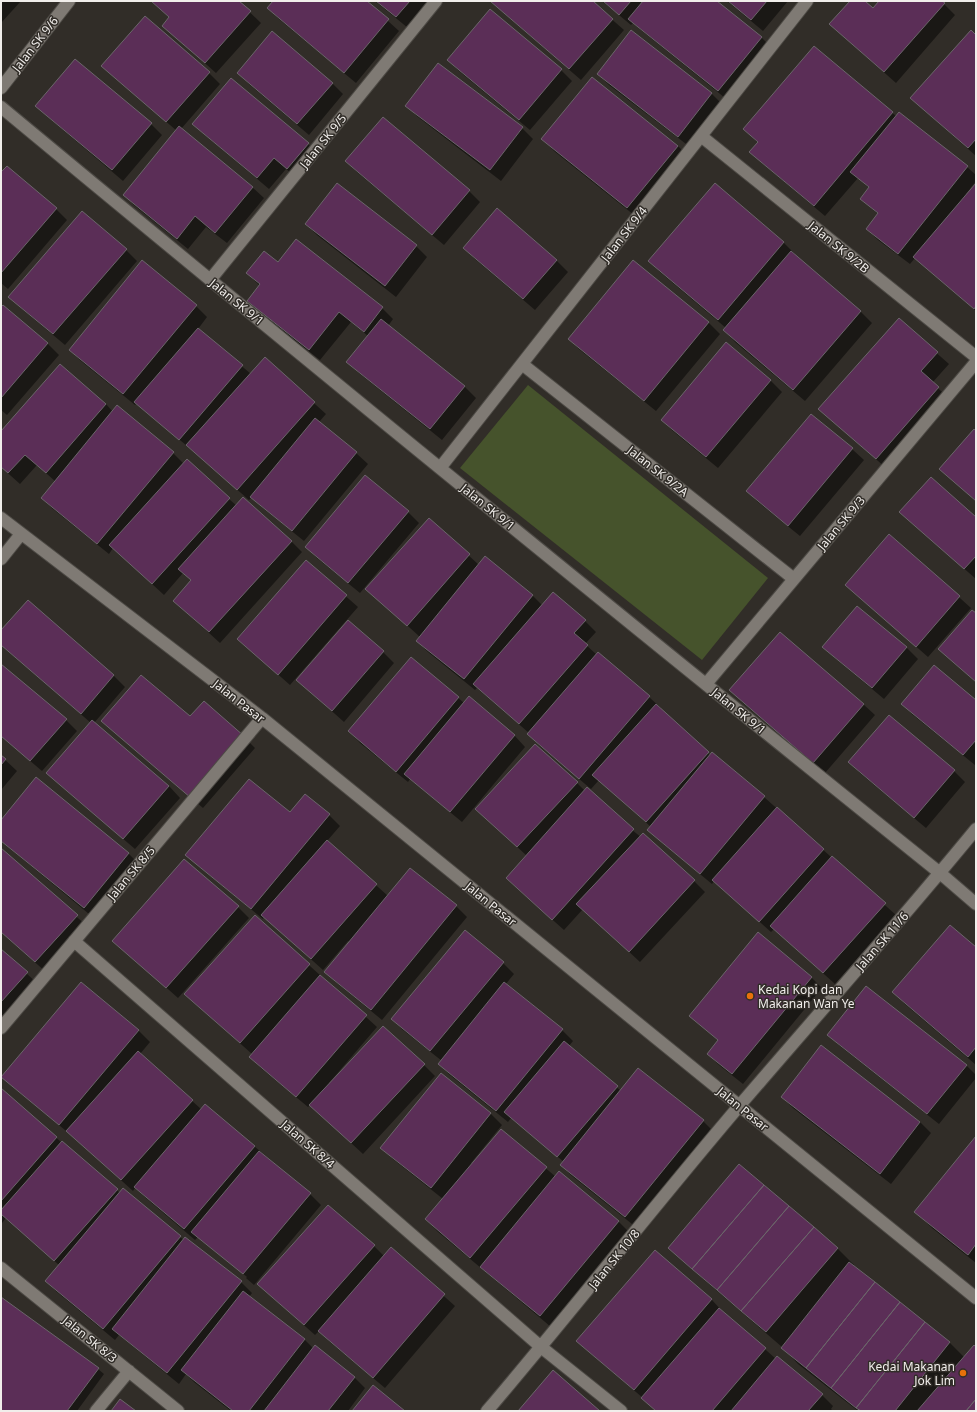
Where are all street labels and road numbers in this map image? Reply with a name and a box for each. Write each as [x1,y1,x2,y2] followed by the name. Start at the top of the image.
[7,13,62,76] street label: Jalan SK 9/6
[295,110,350,173] street label: Jalan SK 9/5
[596,203,651,266] street label: Jalan SK 9/4
[804,217,873,277] street label: Jalan SK 9/2B
[205,274,268,329] street label: Jalan SK 9/1
[623,441,692,500] street label: Jalan SK 9/2A
[456,479,519,534] street label: Jalan SK 9/1
[813,492,869,554] street label: Jalan SK 9/3
[209,675,269,727] street label: Jalan Pasar
[707,683,770,738] street label: Jalan SK 9/1
[103,842,159,904] street label: Jalan SK 8/5
[461,877,520,930] street label: Jalan Pasar
[851,908,912,975] street label: Jalan SK 11/6
[713,1082,772,1135] street label: Jalan Pasar
[277,1115,338,1172] street label: Jalan SK 8/4
[584,1225,644,1293] street label: Jalan SK 10/8
[58,1311,121,1366] street label: Jalan SK 8/3

